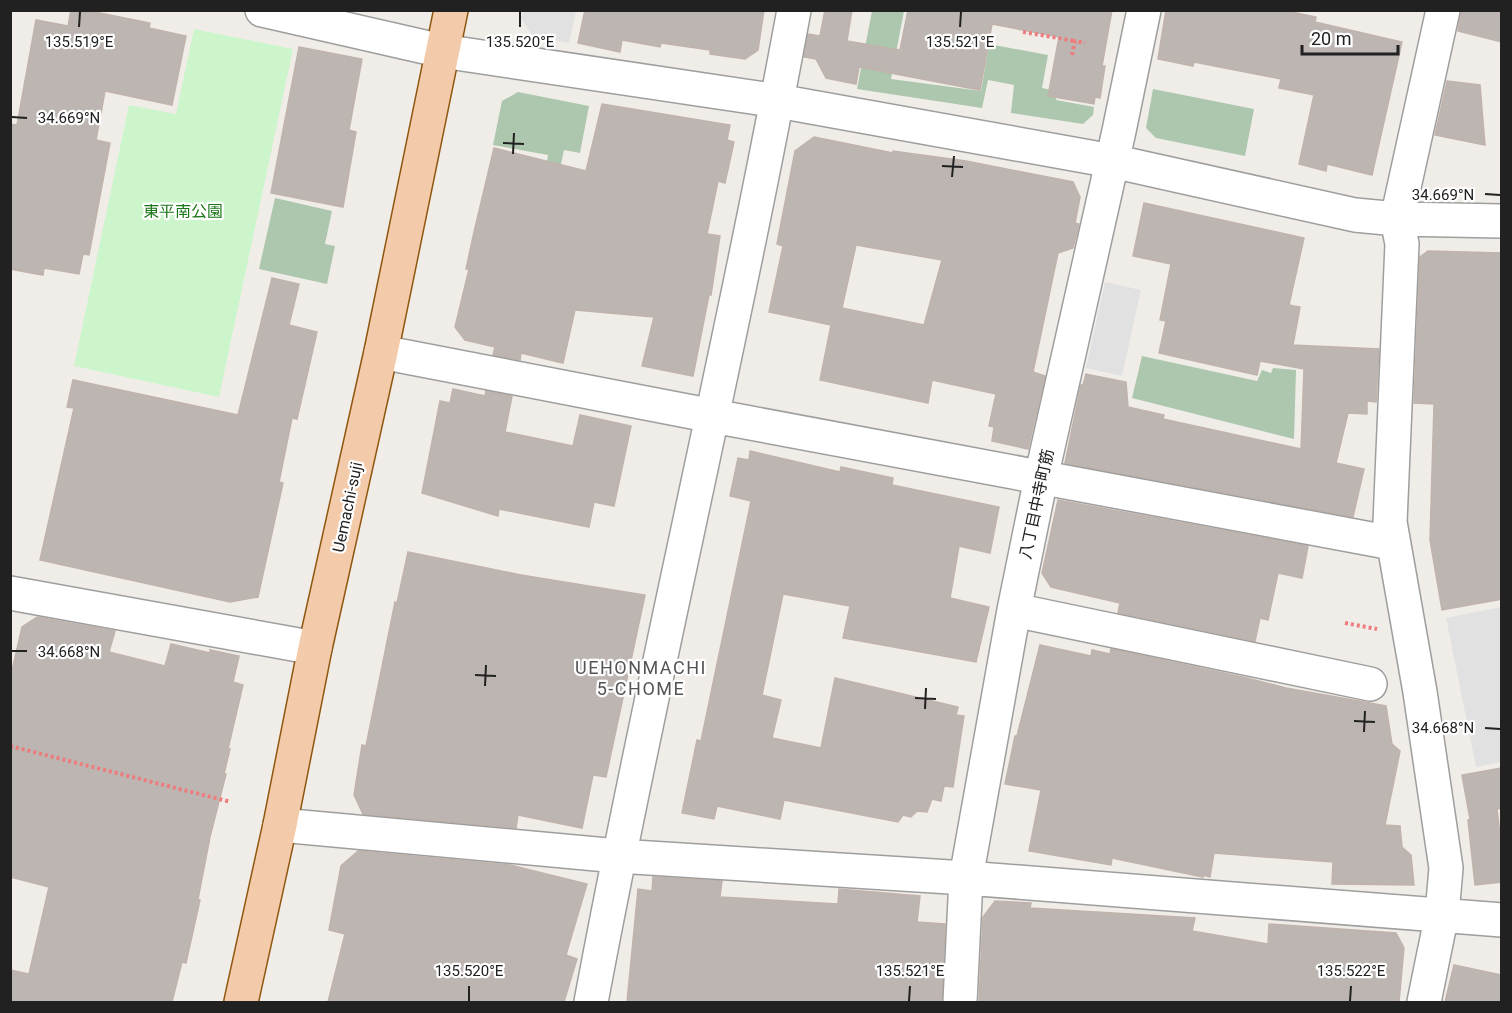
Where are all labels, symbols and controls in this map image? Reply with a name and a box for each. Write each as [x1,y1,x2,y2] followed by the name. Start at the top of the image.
[1302,18,1398,56] scale bar
[1311,28,1351,49] text: 20 m
[45,33,114,51] text: 135.519°E
[486,33,555,51] text: 135.520°E
[926,33,995,51] text: 135.521°E
[38,109,100,127] text: 34.669°N
[1412,186,1474,204] text: 34.669°N
[143,202,223,221] park label: 東平南公園
[1016,447,1057,561] street label: 八丁目中寺町筋
[329,460,366,554] street label: Uemachi-suji
[38,643,100,661] text: 34.668°N
[575,657,707,699] district label: UEHONMACHI 5-CHOME
[1412,719,1474,737] text: 34.668°N
[435,962,504,980] text: 135.520°E
[876,962,945,980] text: 135.521°E
[1317,962,1386,980] text: 135.522°E

